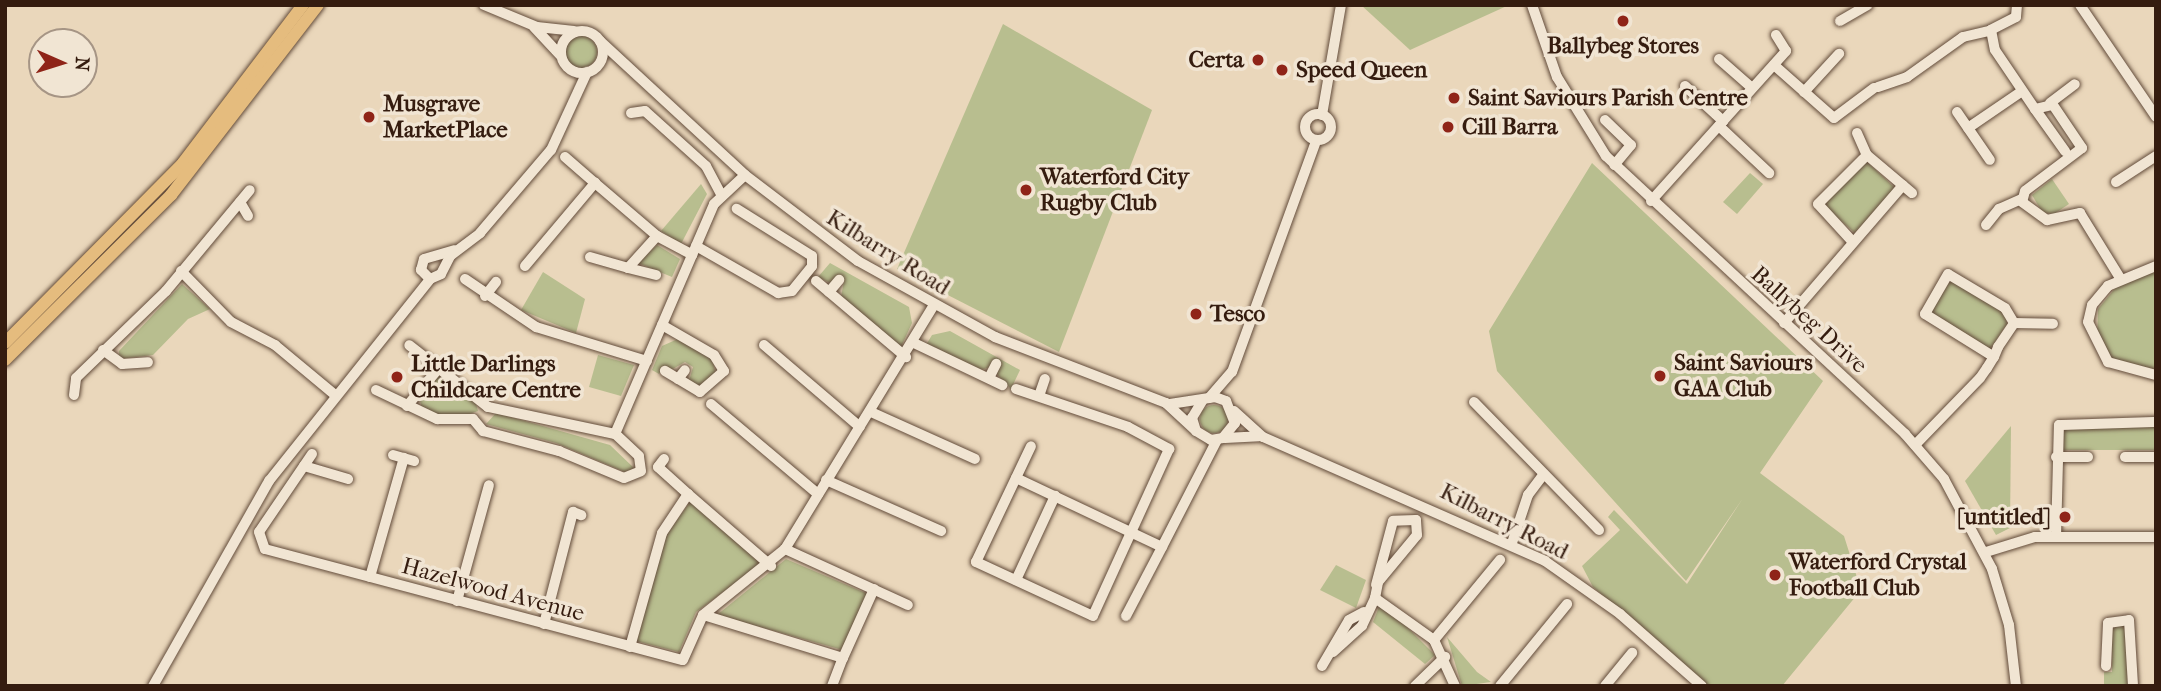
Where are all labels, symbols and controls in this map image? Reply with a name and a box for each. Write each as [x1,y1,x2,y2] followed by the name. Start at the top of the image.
[1615,13,1631,29] marker: Ballybeg Stores
[28,28,98,98] north arrow
[1547,32,1699,60] place label: Ballybeg Stores
[1188,46,1244,74] place label: Certa
[1250,52,1266,68] marker: Certa
[71,56,93,72] text: N
[1296,56,1427,84] place label: Speed Queen
[1274,62,1290,78] marker: Speed Queen
[1468,84,1748,112] place label: Saint Saviours Parish Centre
[383,90,508,144] place label: Musgrave MarketPlace
[1446,90,1462,106] marker: Saint Saviours Parish Centre
[361,109,377,125] marker: Musgrave MarketPlace
[1462,113,1558,141] place label: Cill Barra
[1440,119,1456,135] marker: Cill Barra
[1040,163,1189,217] place label: Waterford City Rugby Club
[1018,182,1034,198] marker: Waterford City Rugby Club
[821,204,955,302] street label: Kilbarry Road
[1745,261,1873,379] street label: Ballybeg Drive
[1210,300,1265,328] place label: Tesco
[1188,306,1204,322] marker: Tesco
[1674,349,1813,403] place label: Saint Saviours GAA Club
[411,350,581,404] place label: Little Darlings Childcare Centre
[1652,368,1668,384] marker: Saint Saviours GAA Club
[389,369,405,385] marker: Little Darlings Childcare Centre
[1435,478,1573,566] street label: Kilbarry Road
[1957,503,2051,531] place label: [untitled]
[2057,509,2073,525] marker: [untitled]
[1789,548,1967,602] place label: Waterford Crystal Football Club
[399,552,587,628] street label: Hazelwood Avenue
[1767,567,1783,583] marker: Waterford Crystal Football Club

